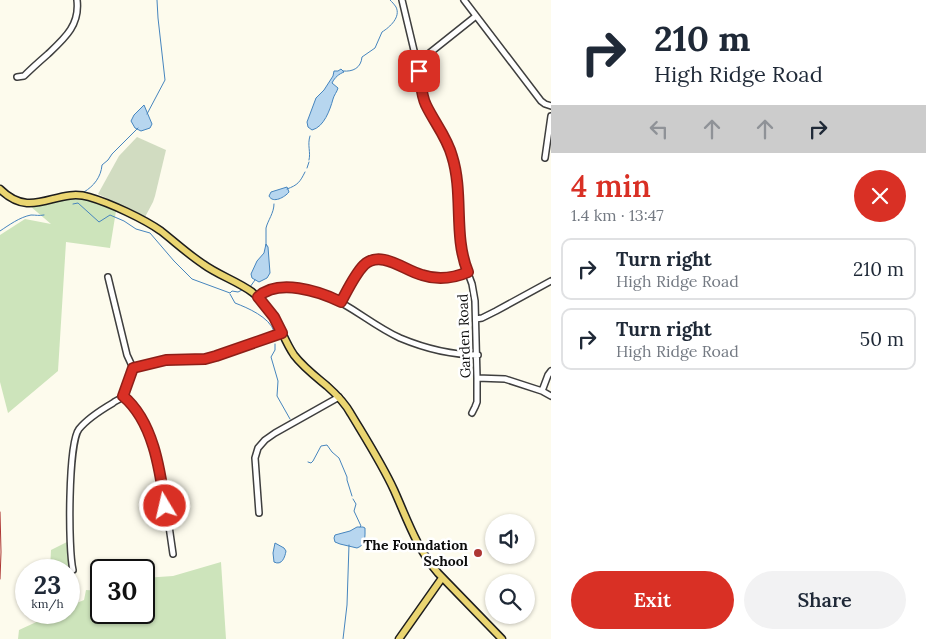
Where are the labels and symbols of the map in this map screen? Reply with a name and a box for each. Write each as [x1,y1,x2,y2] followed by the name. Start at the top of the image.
[398,50,440,92] pin
[454,293,474,379] street label: Garden Road
[138,479,190,531] position arrow
[363,536,469,570] place label: The Foundation School
[472,547,484,559] marker: The Foundation School
[90,559,155,624] speed limit sign: 30

